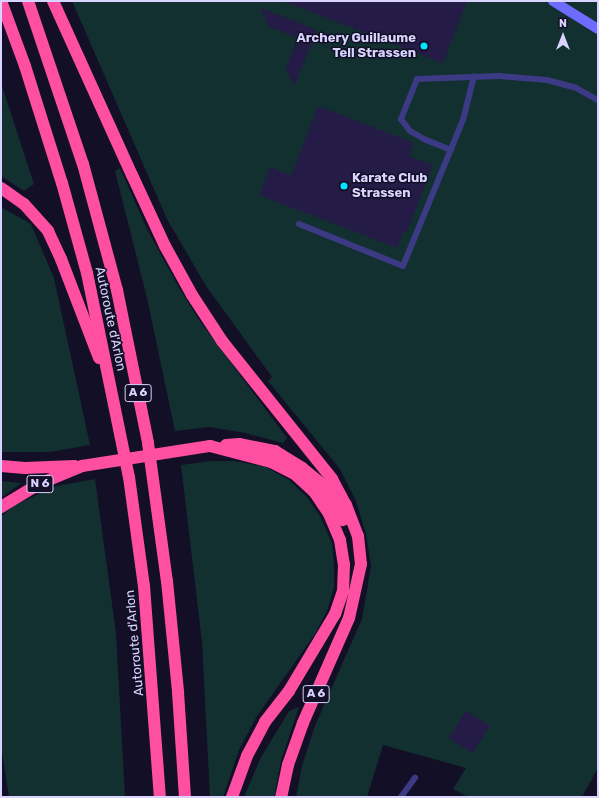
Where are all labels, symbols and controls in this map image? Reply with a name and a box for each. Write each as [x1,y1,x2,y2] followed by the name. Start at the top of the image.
[543,16,583,56] north arrow
[559,17,567,30] text: N
[296,31,416,62] place label: Archery Guillaume Tell Strassen
[419,41,429,51] marker: Archery Guillaume Tell Strassen
[352,171,428,202] place label: Karate Club Strassen
[339,181,349,191] marker: Karate Club Strassen
[91,265,129,373] street label: Autoroute d'Arlon
[124,383,152,403] road number: A 6
[26,474,54,494] road number: N 6
[123,589,147,697] street label: Autoroute d'Arlon
[302,684,330,704] road number: A 6

